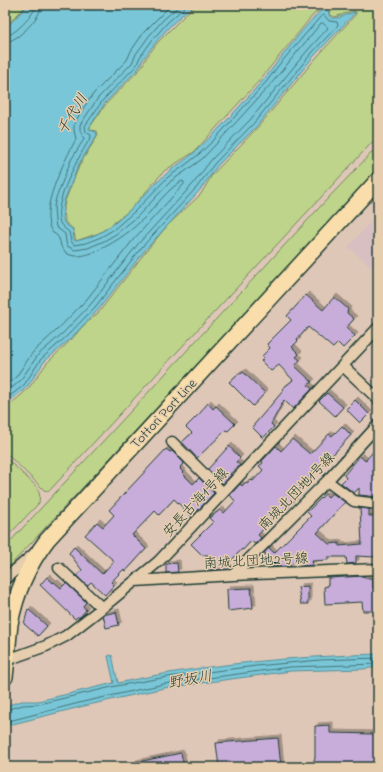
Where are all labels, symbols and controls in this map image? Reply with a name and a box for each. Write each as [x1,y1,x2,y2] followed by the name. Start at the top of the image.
[52,90,94,139] water label: 千代川
[126,374,203,454] street label: Tottori Port Line
[254,448,340,536] street label: 南城北団地1号線
[158,464,234,543] street label: 安長古海1号線
[203,548,309,575] street label: 南城北団地2号線
[166,665,214,695] water label: 野坂川

